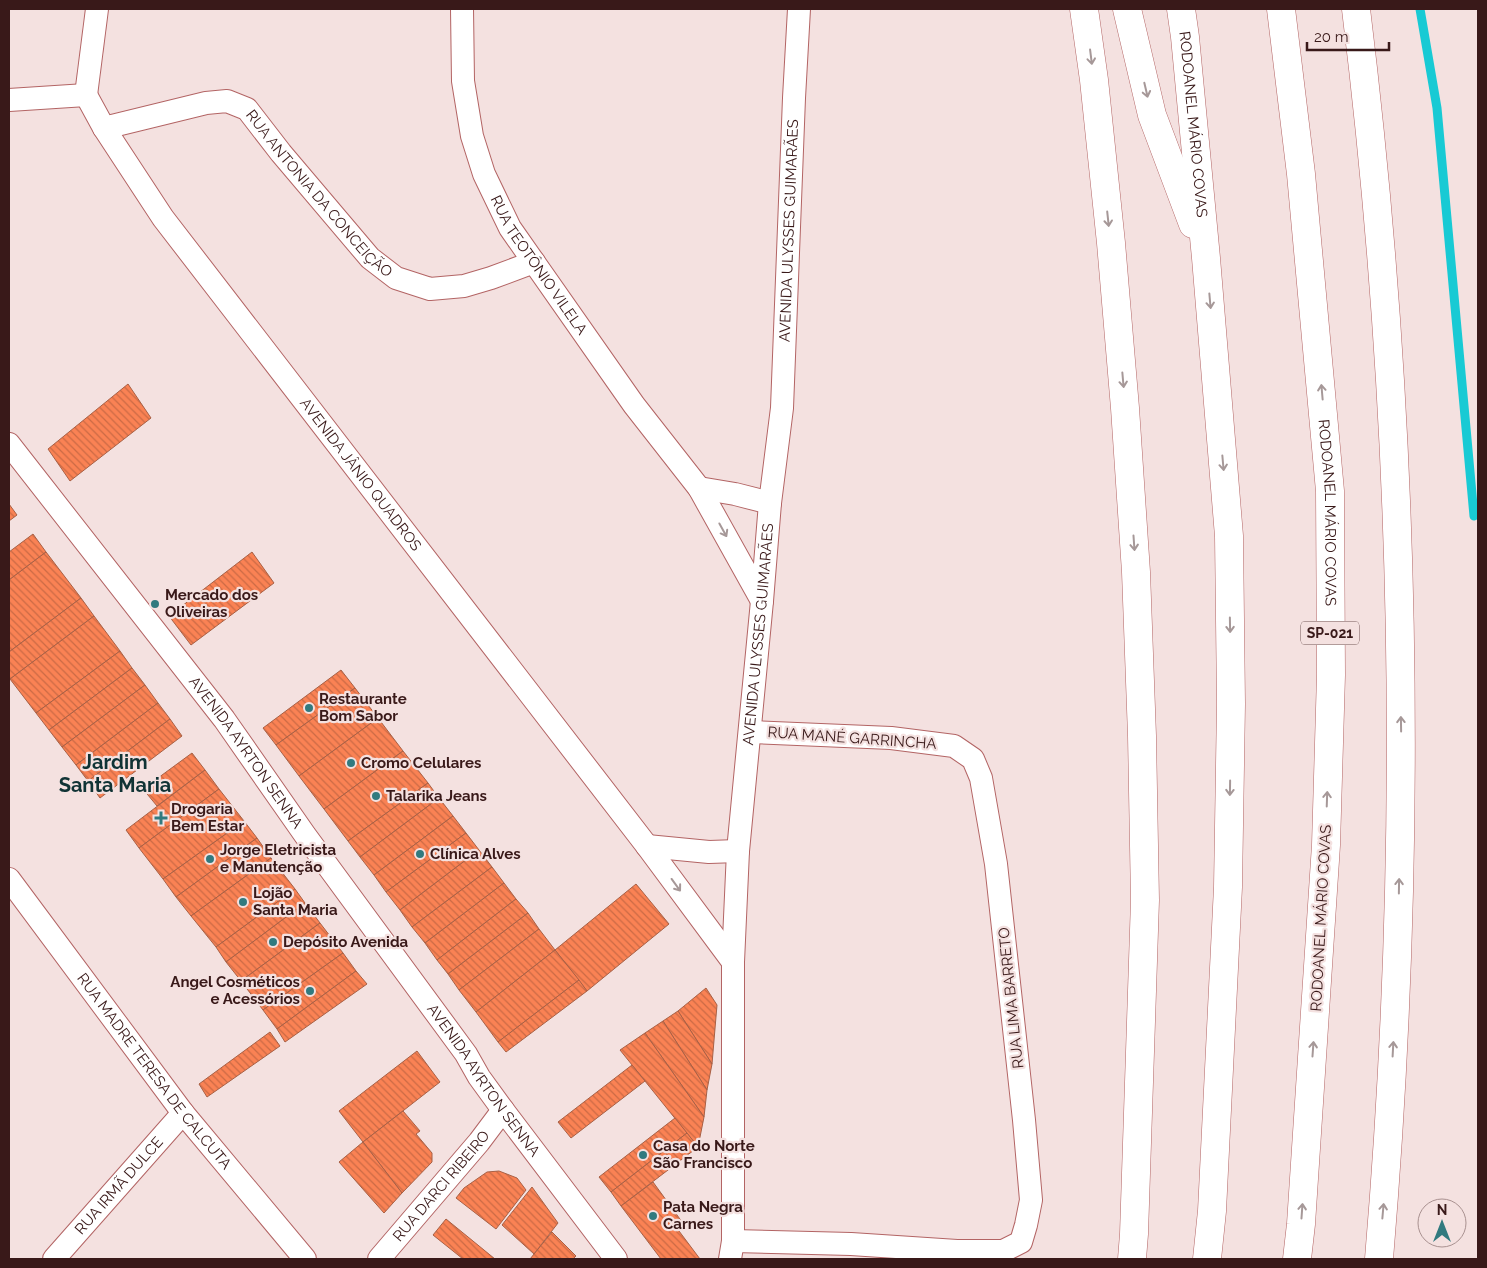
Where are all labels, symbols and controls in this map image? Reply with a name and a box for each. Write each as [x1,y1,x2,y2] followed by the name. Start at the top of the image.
[1307,20,1390,52] scale bar
[1314,28,1349,46] text: 20 m
[1175,30,1211,218] street label: RODOANEL MÁRIO COVAS
[1086,49,1096,65] one-way arrow
[1142,82,1151,98] one-way arrow
[242,106,396,281] street label: RUA ANTONIA DA CONCEIÇÃO
[776,119,802,342] street label: AVENIDA ULYSSES GUIMARÃES
[487,192,591,338] street label: RUA TEOTÔNIO VILELA
[1104,210,1113,226] one-way arrow
[1205,293,1214,309] one-way arrow
[1118,372,1128,388] one-way arrow
[1317,384,1326,400] one-way arrow
[296,394,425,554] street label: AVENIDA JÂNIO QUADROS
[1314,418,1340,606] street label: RODOANEL MÁRIO COVAS
[1218,455,1228,471] one-way arrow
[718,522,728,537] one-way arrow
[739,523,777,746] street label: AVENIDA ULYSSES GUIMARÃES
[1129,534,1139,550] one-way arrow
[165,586,258,621] place label: Mercado dos Oliveiras
[149,598,161,610] marker: Mercado dos Oliveiras
[1225,617,1235,633] one-way arrow
[1301,622,1359,644] road number: SP-021
[185,673,307,832] street label: AVENIDA AYRTON SENNA
[319,690,407,725] place label: Restaurante Bom Sabor
[303,702,315,714] marker: Restaurante Bom Sabor
[1396,716,1406,732] one-way arrow
[767,723,937,753] street label: RUA MANÉ GARRINCHA
[59,750,171,797] district label: Jardim Santa Maria
[361,754,481,772] place label: Cromo Celulares
[345,757,357,769] marker: Cromo Celulares
[1225,779,1235,795] one-way arrow
[386,787,487,805] place label: Talarika Jeans
[370,790,382,802] marker: Talarika Jeans
[1323,791,1332,807] one-way arrow
[171,800,244,835] place label: Drogaria Bem Estar
[155,812,167,824] marker: Drogaria Bem Estar
[1307,824,1335,1012] street label: RODOANEL MÁRIO COVAS
[220,841,337,876] place label: Jorge Eletricista e Manutenção
[430,845,521,863] place label: Clínica Alves
[414,848,426,860] marker: Clínica Alves
[204,853,216,865] marker: Jorge Eletricista e Manutenção
[671,878,681,892] one-way arrow
[1395,878,1404,894] one-way arrow
[253,884,338,919] place label: Lojão Santa Maria
[237,896,249,908] marker: Lojão Santa Maria
[995,926,1027,1070] street label: RUA LIMA BARRETO
[283,933,409,951] place label: Depósito Avenida
[267,936,279,948] marker: Depósito Avenida
[73,970,235,1173] street label: RUA MADRE TERESA DE CALCUTA
[170,973,300,1008] place label: Angel Cosméticos e Acessórios
[304,985,316,997] marker: Angel Cosméticos e Acessórios
[423,1001,544,1160] street label: AVENIDA AYRTON SENNA
[1308,1041,1317,1057] one-way arrow
[1389,1041,1398,1057] one-way arrow
[389,1127,493,1245] street label: RUA DARCI RIBEIRO
[71,1133,167,1238] street label: RUA IRMÃ DULCE
[653,1137,755,1172] place label: Casa do Norte São Francisco
[637,1149,649,1161] marker: Casa do Norte São Francisco
[663,1198,743,1233] place label: Pata Negra Carnes
[1417,1198,1467,1248] north arrow
[1437,1202,1447,1218] text: N
[1298,1203,1307,1219] one-way arrow
[1378,1203,1388,1219] one-way arrow
[647,1210,659,1222] marker: Pata Negra Carnes

